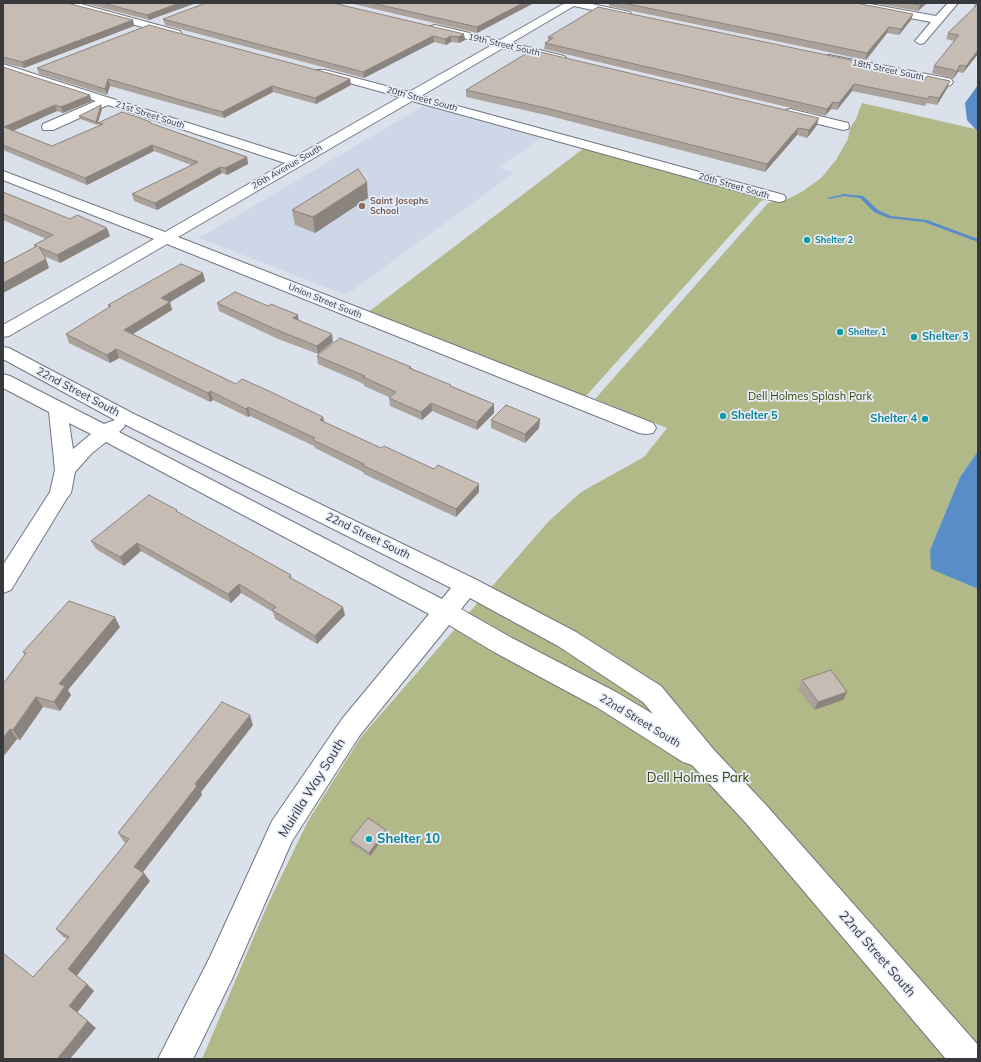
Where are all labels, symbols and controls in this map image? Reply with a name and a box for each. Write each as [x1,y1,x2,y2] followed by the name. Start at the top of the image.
[467,32,541,58] street label: 19th Street South
[851,57,925,83] street label: 18th Street South
[385,84,459,114] street label: 20th Street South
[114,99,186,131] street label: 21st Street South
[250,142,324,192] street label: 26th Avenue South
[697,171,771,201] street label: 20th Street South
[370,196,429,217] place label: Saint Josephs School
[357,201,367,211] marker: Saint Josephs School
[802,235,812,245] marker: Shelter 2
[815,235,853,245] place label: Shelter 2
[287,281,363,321] street label: Union Street South
[835,327,845,337] marker: Shelter 1
[848,327,886,337] place label: Shelter 1
[922,330,969,344] place label: Shelter 3
[909,332,919,342] marker: Shelter 3
[34,365,122,419] street label: 22nd Street South
[748,390,872,404] park label: Dell Holmes Splash Park
[731,409,778,423] place label: Shelter 5
[718,411,728,421] marker: Shelter 5
[870,412,917,426] place label: Shelter 4
[920,414,930,424] marker: Shelter 4
[324,510,412,562] street label: 22nd Street South
[597,692,683,750] street label: 22nd Street South
[275,736,349,840] street label: Muirilla Way South
[647,770,749,786] park label: Dell Holmes Park
[377,831,440,847] place label: Shelter 10
[364,834,374,844] marker: Shelter 10
[835,908,919,1000] street label: 22nd Street South

